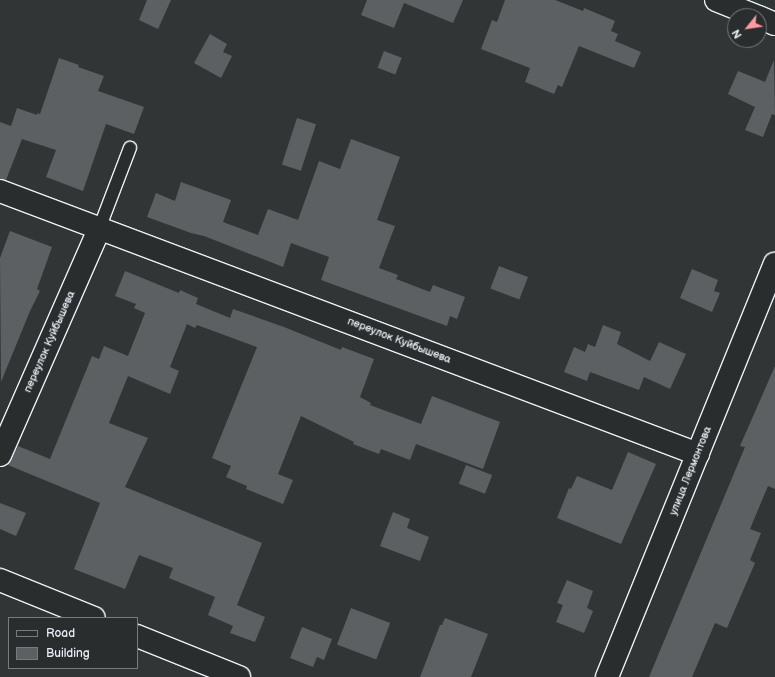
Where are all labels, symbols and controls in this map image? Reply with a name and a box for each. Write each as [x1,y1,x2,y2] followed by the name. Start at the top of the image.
[727,8,767,48] north arrow
[729,27,745,41] text: N
[22,289,78,395] street label: переулок Куйбышева
[345,315,453,367] street label: переулок Куйбышева
[667,425,715,517] street label: улица Лермонтова
[8,617,138,669] legend
[46,626,75,641] text: Road
[46,646,90,661] text: Building

